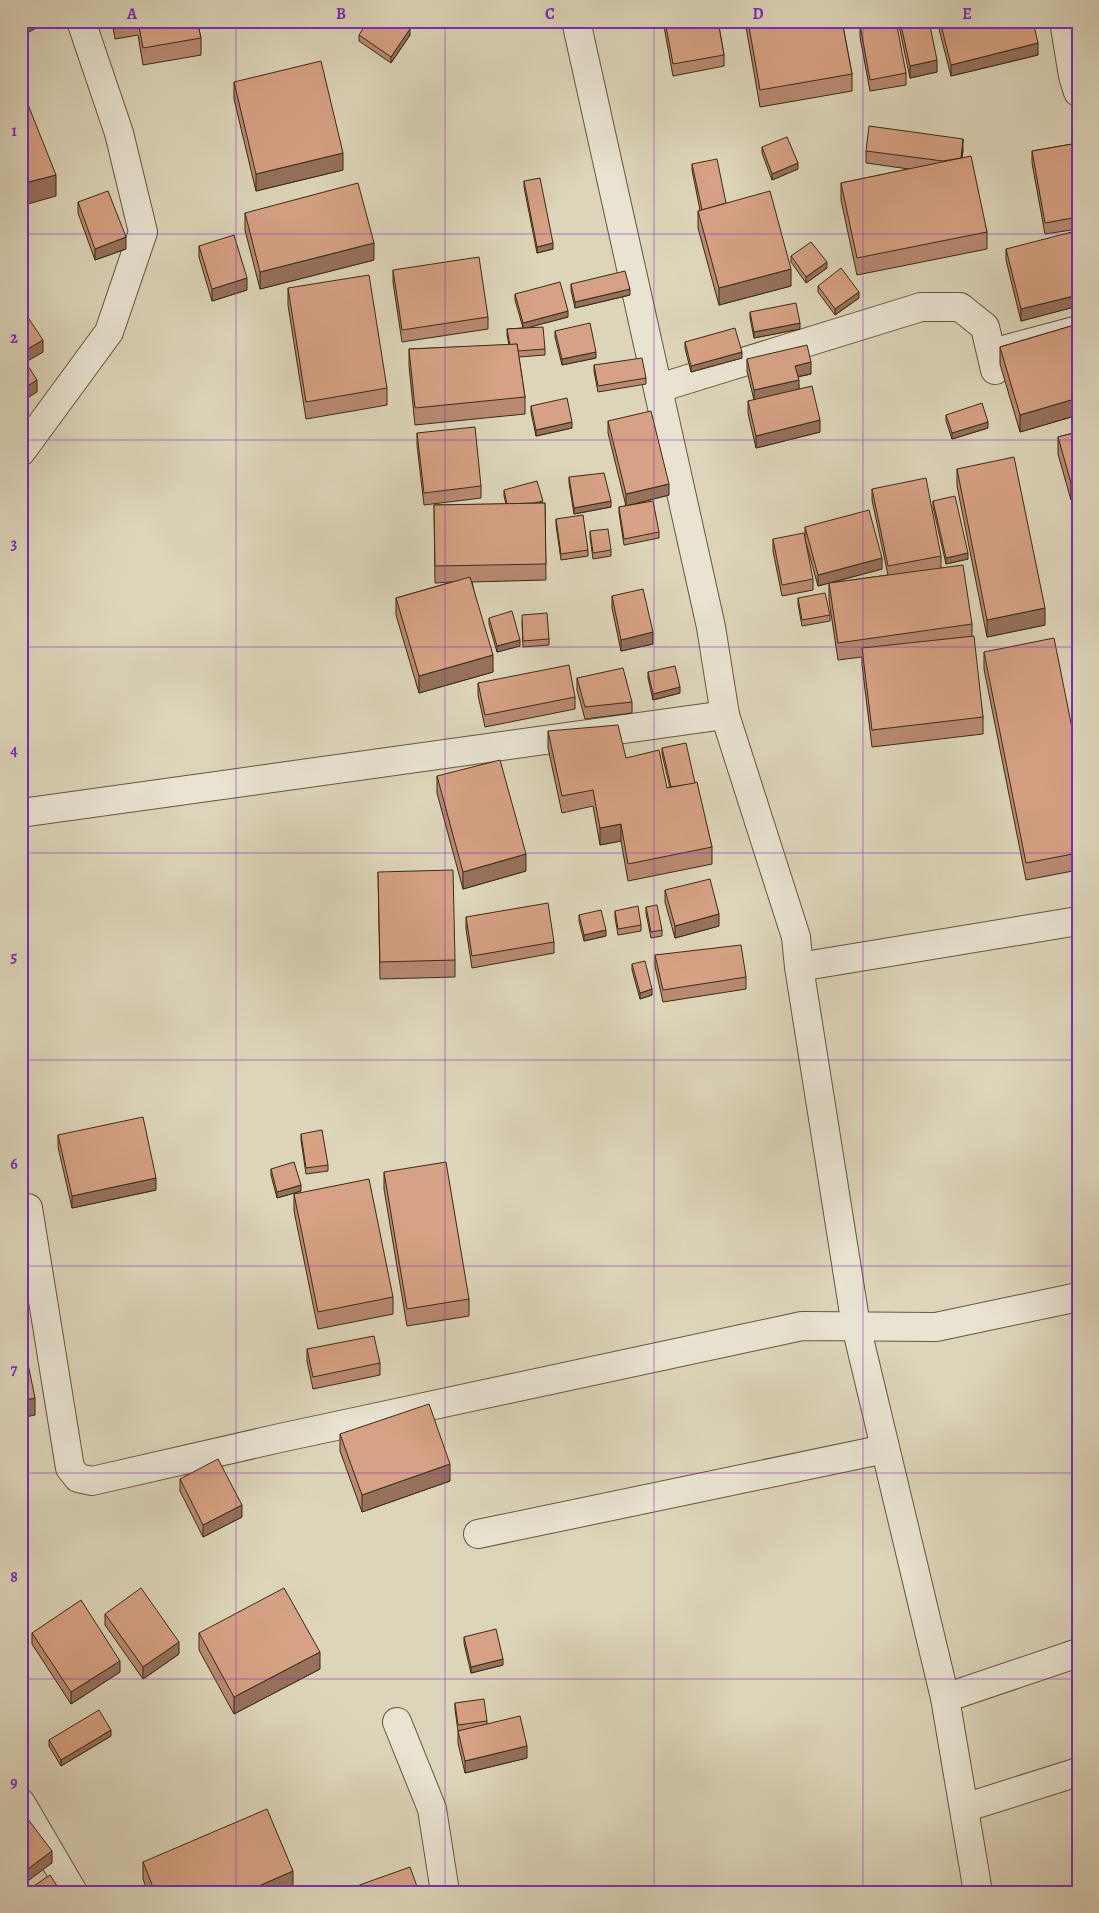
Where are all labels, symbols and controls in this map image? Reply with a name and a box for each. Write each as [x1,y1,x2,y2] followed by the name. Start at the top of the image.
[126,3,138,25] text: A
[336,3,346,25] text: B
[545,3,555,25] text: C
[752,3,764,25] text: D
[962,3,972,25] text: E
[11,120,17,142] text: 1
[10,327,18,349] text: 2
[11,533,18,555] text: 3
[10,740,18,762] text: 4
[11,946,18,968] text: 5
[10,1153,18,1175] text: 6
[11,1359,18,1381] text: 7
[10,1566,18,1588] text: 8
[10,1772,18,1794] text: 9

